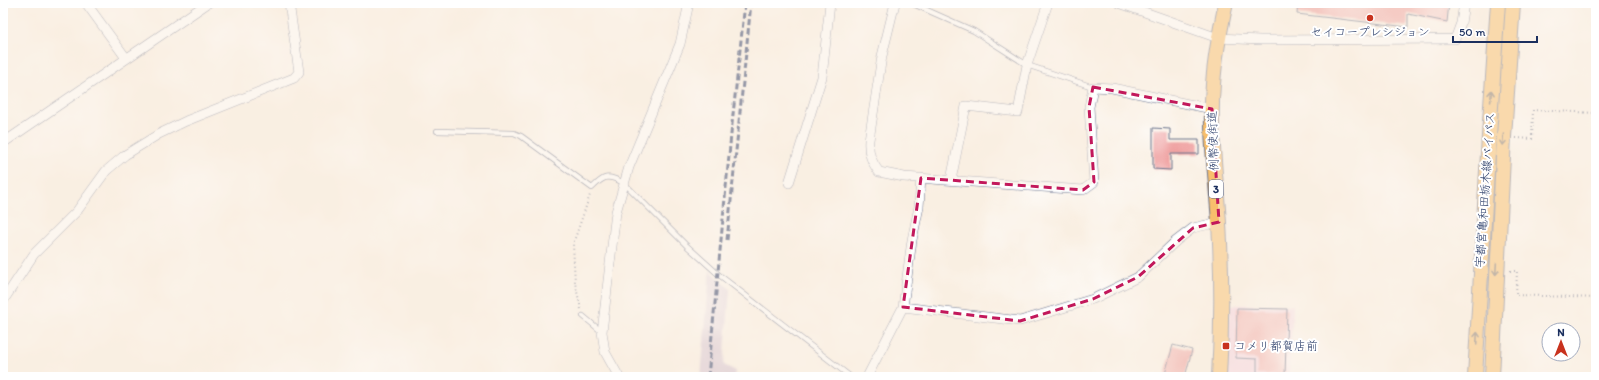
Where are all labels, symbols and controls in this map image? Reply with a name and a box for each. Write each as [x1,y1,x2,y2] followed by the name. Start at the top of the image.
[1365,13,1375,23] marker: セイコープレシジョン
[1453,18,1537,44] scale bar
[1310,25,1430,39] place label: セイコープレシジョン
[1459,25,1485,39] text: 50 m
[1488,90,1495,103] one-way arrow
[1205,111,1221,171] street label: 例幣使街道
[1473,112,1497,268] street label: 宇都宮亀和田栃木線バイパス
[1500,133,1507,146] one-way arrow
[1209,180,1223,198] road number: 3
[1492,262,1500,275] one-way arrow
[1541,322,1581,362] north arrow
[1557,326,1565,339] text: N
[1474,332,1481,345] one-way arrow
[1234,339,1318,353] place label: コメリ都賀店前
[1221,341,1231,351] marker: コメリ都賀店前

